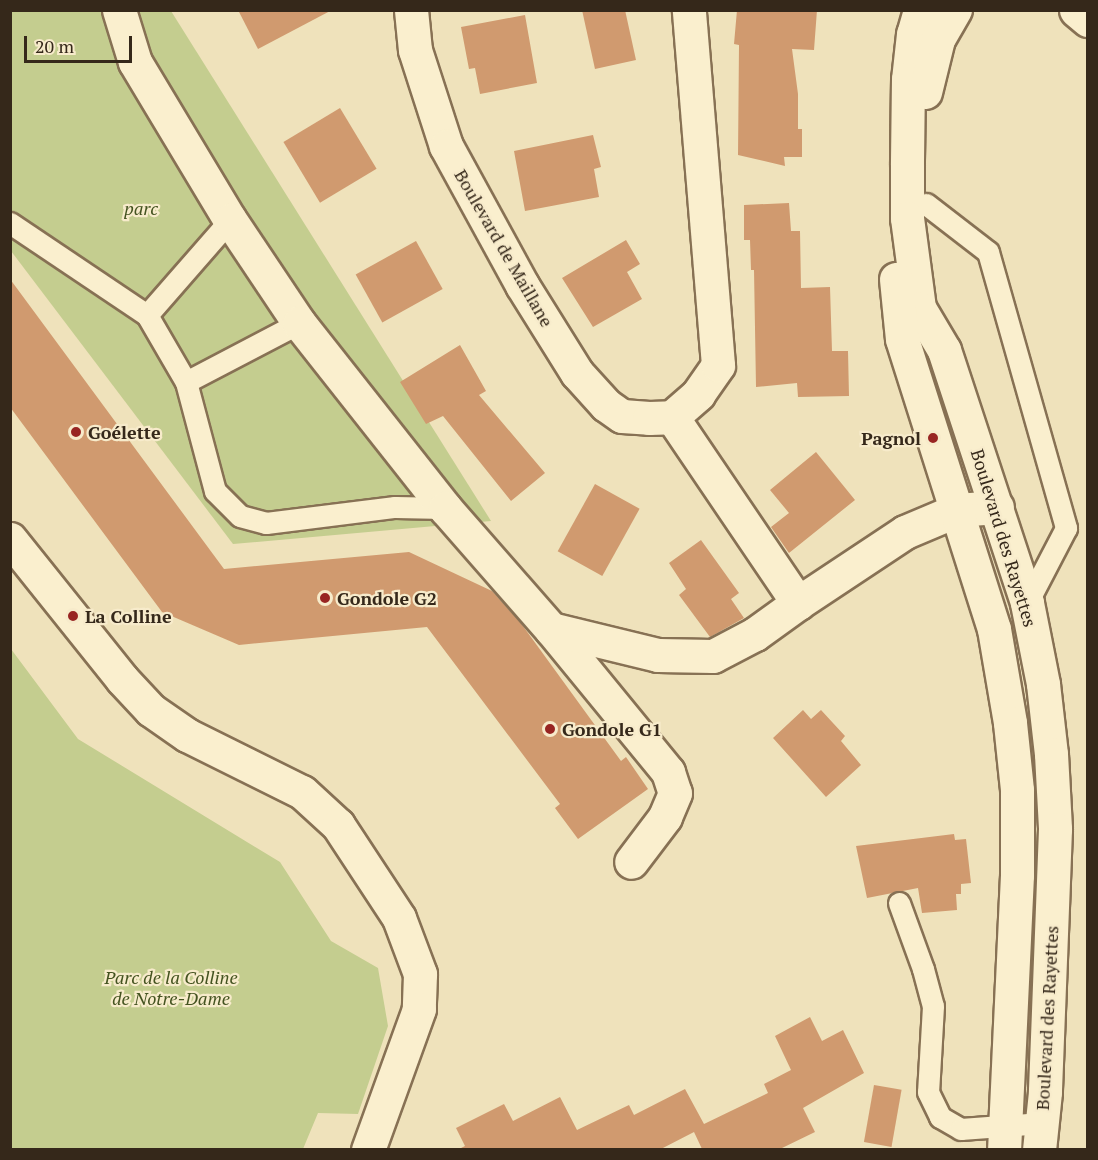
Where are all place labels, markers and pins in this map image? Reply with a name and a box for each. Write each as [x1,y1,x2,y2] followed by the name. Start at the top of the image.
[88,421,161,443] place label: Goélette
[69,425,83,439] marker: Goélette
[861,427,921,449] place label: Pagnol
[926,431,940,445] marker: Pagnol
[337,587,437,609] place label: Gondole G2
[318,591,332,605] marker: Gondole G2
[85,605,172,627] place label: La Colline
[66,609,80,623] marker: La Colline
[562,718,662,740] place label: Gondole G1
[543,722,557,736] marker: Gondole G1

